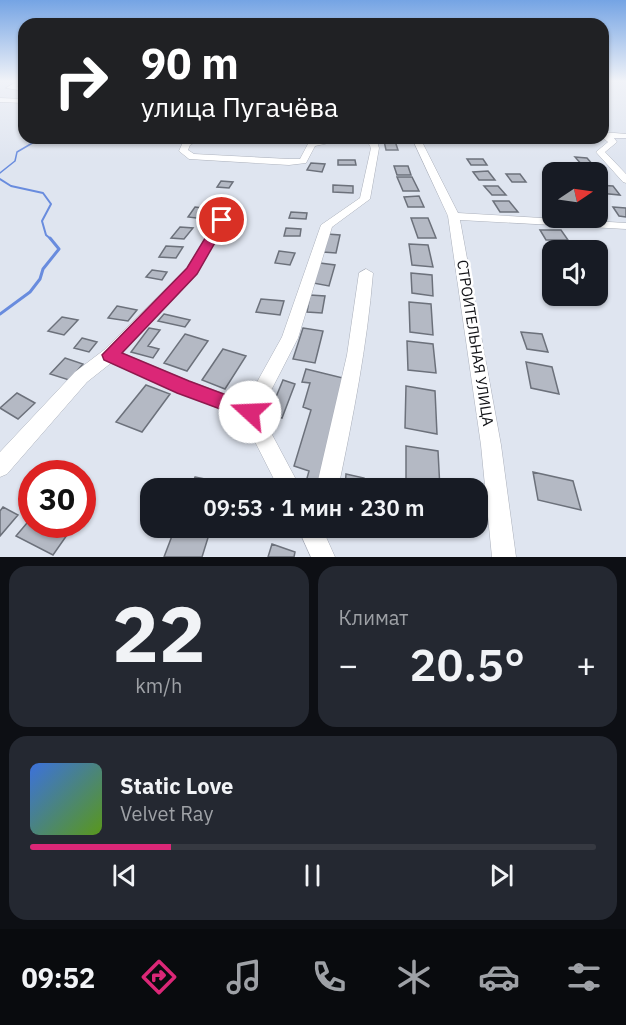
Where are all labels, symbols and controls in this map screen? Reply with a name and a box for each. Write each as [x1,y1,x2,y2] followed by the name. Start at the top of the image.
[141,36,239,91] text: 90 m
[42,42,120,120] icon: right
[141,89,339,124] text: улица Пугачёва
[542,162,608,228] north arrow
[542,162,608,306] map controls
[196,194,247,245] pin
[205,203,238,236] icon: arrive
[542,240,608,306] button: sound
[453,258,498,428] street label: СТРОИТЕЛЬНАЯ УЛИЦА
[218,380,282,444] position arrow
[18,460,96,538] speed limit sign: 30
[203,493,425,522] text: 09:53 · 1 мин · 230 m
[112,582,206,683] text: 22
[339,604,409,631] text: Климат
[409,635,525,693] text: 20.5°
[339,643,358,686] text: −
[576,643,596,686] text: +
[135,672,182,699] text: km/h
[120,771,233,800] text: Static Love
[120,800,213,827] text: Velvet Ray
[108,859,141,892] icon: previous
[296,859,329,892] icon: pause
[485,859,518,892] icon: next
[138,956,180,998] icon: directions
[223,956,265,998] icon: music
[308,956,350,998] icon: phone
[393,956,435,998] icon: climate
[478,956,520,998] icon: car
[563,956,605,998] icon: filters
[21,960,95,995] text: 09:52

